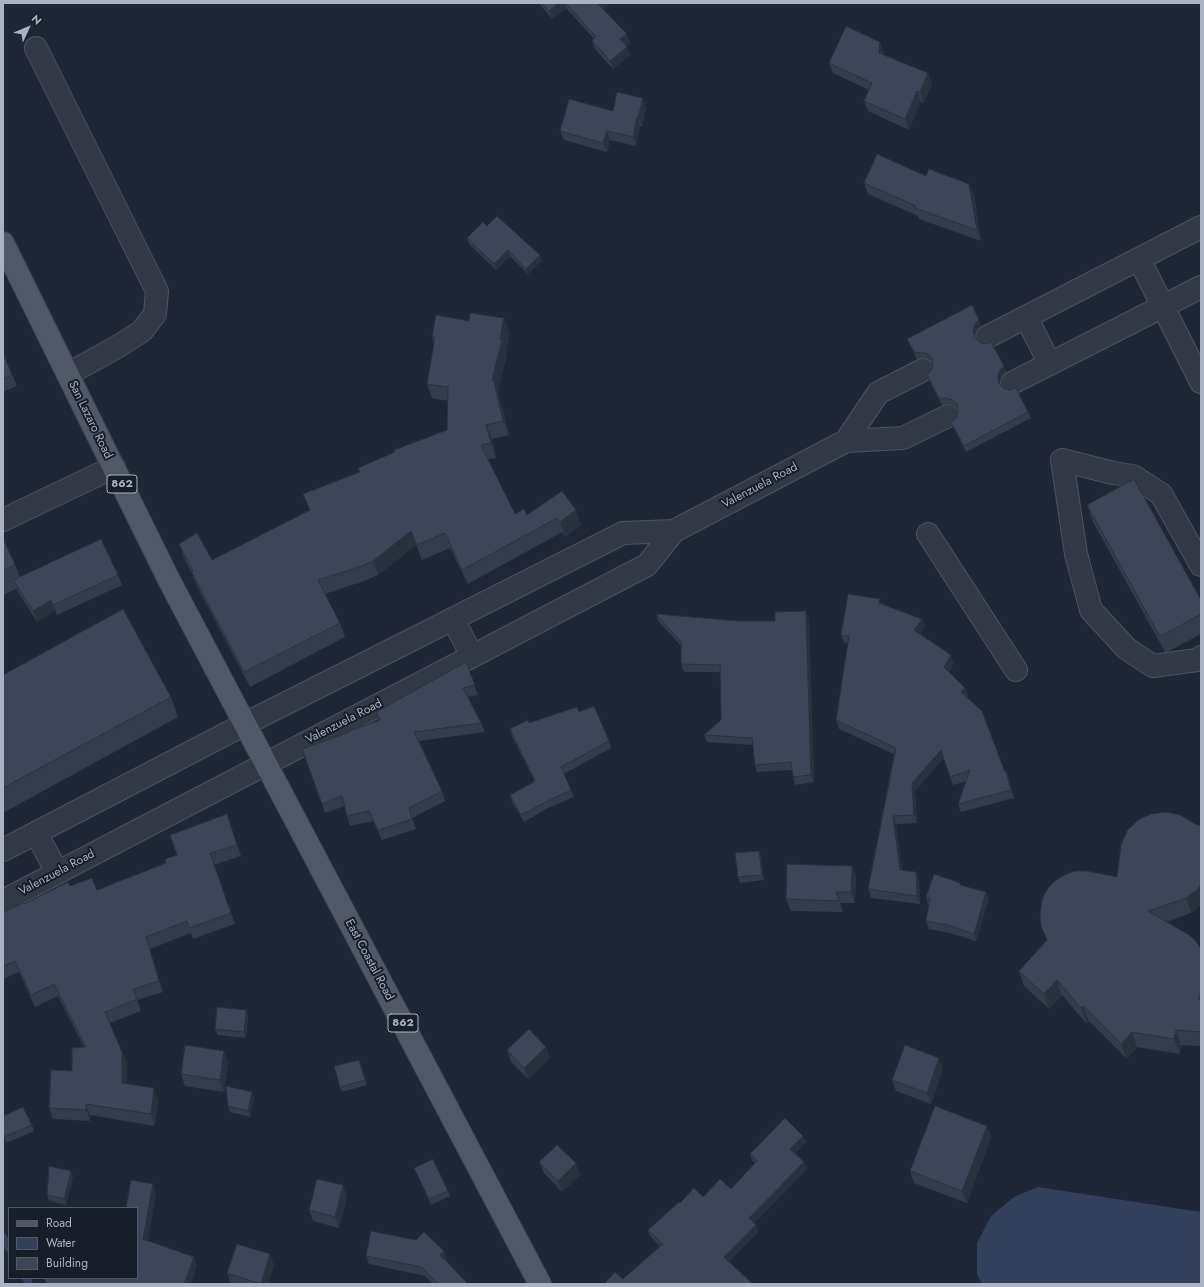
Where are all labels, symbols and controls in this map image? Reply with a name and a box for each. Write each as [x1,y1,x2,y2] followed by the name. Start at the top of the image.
[8,8,48,48] north arrow
[28,11,45,28] text: N
[65,379,115,461] street label: San Lazaro Road
[720,460,800,512] street label: Valenzuela Road
[107,475,137,493] road number: 862
[303,697,385,747] street label: Valenzuela Road
[17,847,97,899] street label: Valenzuela Road
[342,917,396,1003] street label: East Coastal Road
[388,1014,418,1032] road number: 862
[8,1207,138,1279] legend
[46,1214,72,1232] text: Road
[46,1234,76,1252] text: Water
[46,1254,88,1272] text: Building

